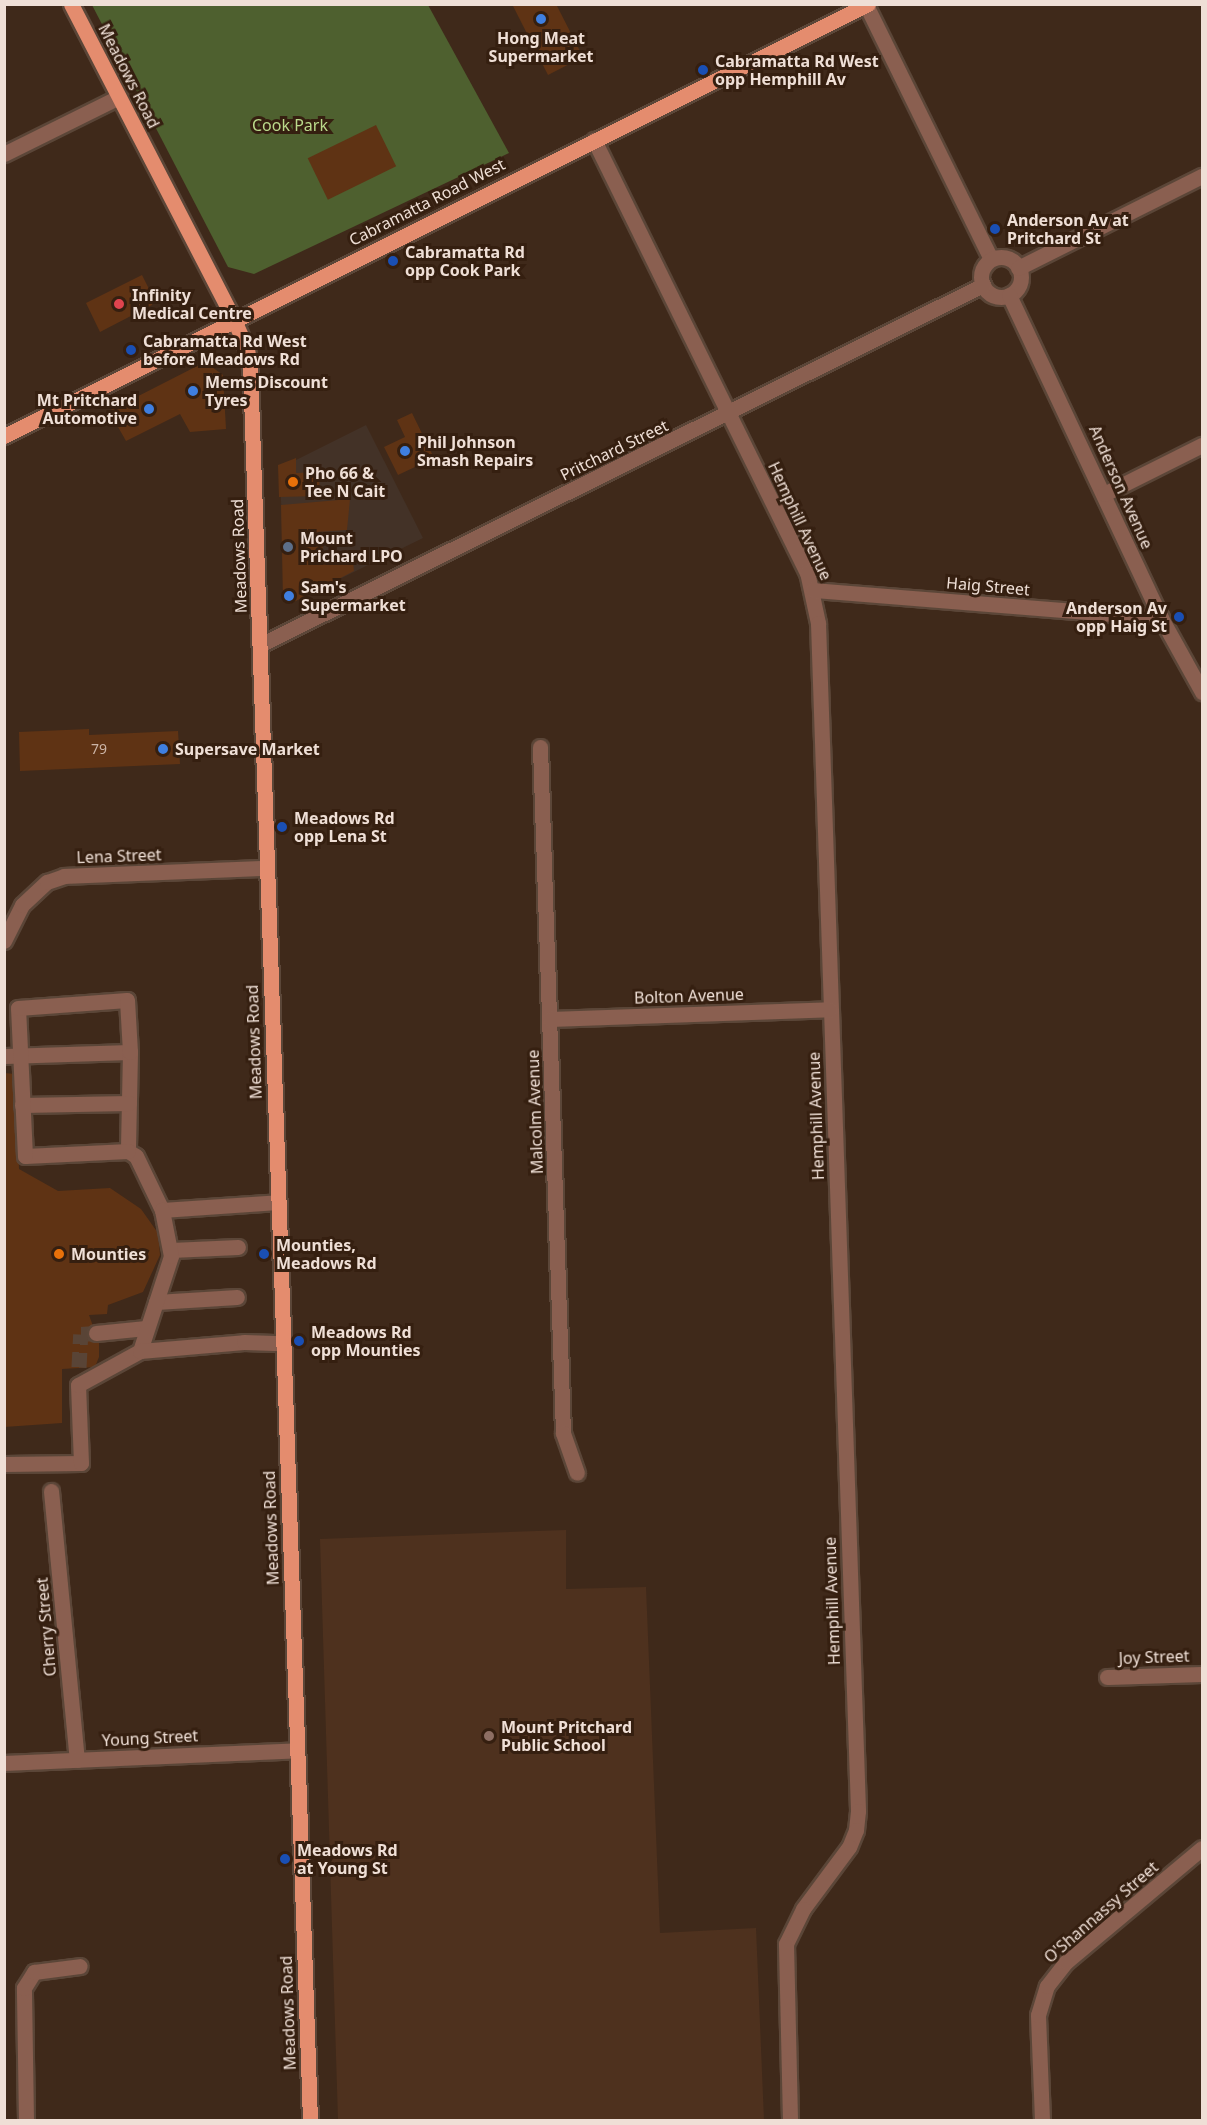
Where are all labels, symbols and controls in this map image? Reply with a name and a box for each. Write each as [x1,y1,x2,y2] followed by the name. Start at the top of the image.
[534,12,548,26] marker: Hong Meat Supermarket
[94,21,164,131] street label: Meadows Road
[489,28,593,66] place label: Hong Meat Supermarket
[715,51,879,89] place label: Cabramatta Rd West opp Hemphill Av
[696,63,710,77] marker: Cabramatta Rd West opp Hemphill Av
[252,115,328,135] park label: Cook Park
[346,154,508,250] street label: Cabramatta Road West
[1007,210,1129,248] place label: Anderson Av at Pritchard St
[988,222,1002,236] marker: Anderson Av at Pritchard St
[405,242,525,280] place label: Cabramatta Rd opp Cook Park
[386,254,400,268] marker: Cabramatta Rd opp Cook Park
[132,285,252,323] place label: Infinity Medical Centre
[110,295,128,313] marker: Infinity Medical Centre
[143,331,307,369] place label: Cabramatta Rd West before Meadows Rd
[124,343,138,357] marker: Cabramatta Rd West before Meadows Rd
[205,372,328,410] place label: Mems Discount Tyres
[186,384,200,398] marker: Mems Discount Tyres
[37,390,137,428] place label: Mt Pritchard Automotive
[142,402,156,416] marker: Mt Pritchard Automotive
[557,416,671,484] street label: Pritchard Street
[1085,422,1157,552] street label: Anderson Avenue
[417,432,533,470] place label: Phil Johnson Smash Repairs
[398,444,412,458] marker: Phil Johnson Smash Repairs
[764,459,836,583] street label: Hemphill Avenue
[305,463,385,501] place label: Pho 66 & Tee N Cait
[286,475,300,489] marker: Pho 66 & Tee N Cait
[227,498,251,614] street label: Meadows Road
[300,528,403,566] place label: Mount Prichard LPO
[281,540,295,554] marker: Mount Prichard LPO
[946,573,1030,599] street label: Haig Street
[301,577,406,615] place label: Sam's Supermarket
[282,589,296,603] marker: Sam's Supermarket
[1066,598,1167,636] place label: Anderson Av opp Haig St
[1172,610,1186,624] marker: Anderson Av opp Haig St
[175,739,320,759] place label: Supersave Market
[91,741,107,757] house number: 79
[156,742,170,756] marker: Supersave Market
[294,808,395,846] place label: Meadows Rd opp Lena St
[275,820,289,834] marker: Meadows Rd opp Lena St
[76,845,162,867] street label: Lena Street
[242,984,266,1100] street label: Meadows Road
[634,984,744,1008] street label: Bolton Avenue
[523,1050,547,1174] street label: Malcolm Avenue
[804,1052,828,1180] street label: Hemphill Avenue
[276,1235,377,1273] place label: Mounties, Meadows Rd
[71,1244,146,1264] place label: Mounties
[52,1247,66,1261] marker: Mounties
[257,1247,271,1261] marker: Mounties, Meadows Rd
[311,1322,421,1360] place label: Meadows Rd opp Mounties
[292,1334,306,1348] marker: Meadows Rd opp Mounties
[259,1470,283,1586] street label: Meadows Road
[820,1537,844,1665] street label: Hemphill Avenue
[32,1577,60,1677] street label: Cherry Street
[1118,1646,1190,1668] street label: Joy Street
[501,1717,632,1755] place label: Mount Pritchard Public School
[101,1726,199,1750] street label: Young Street
[482,1729,496,1743] marker: Mount Pritchard Public School
[297,1840,398,1878] place label: Meadows Rd at Young St
[278,1852,292,1866] marker: Meadows Rd at Young St
[1040,1857,1162,1967] street label: O'Shannassy Street
[276,1955,300,2071] street label: Meadows Road

